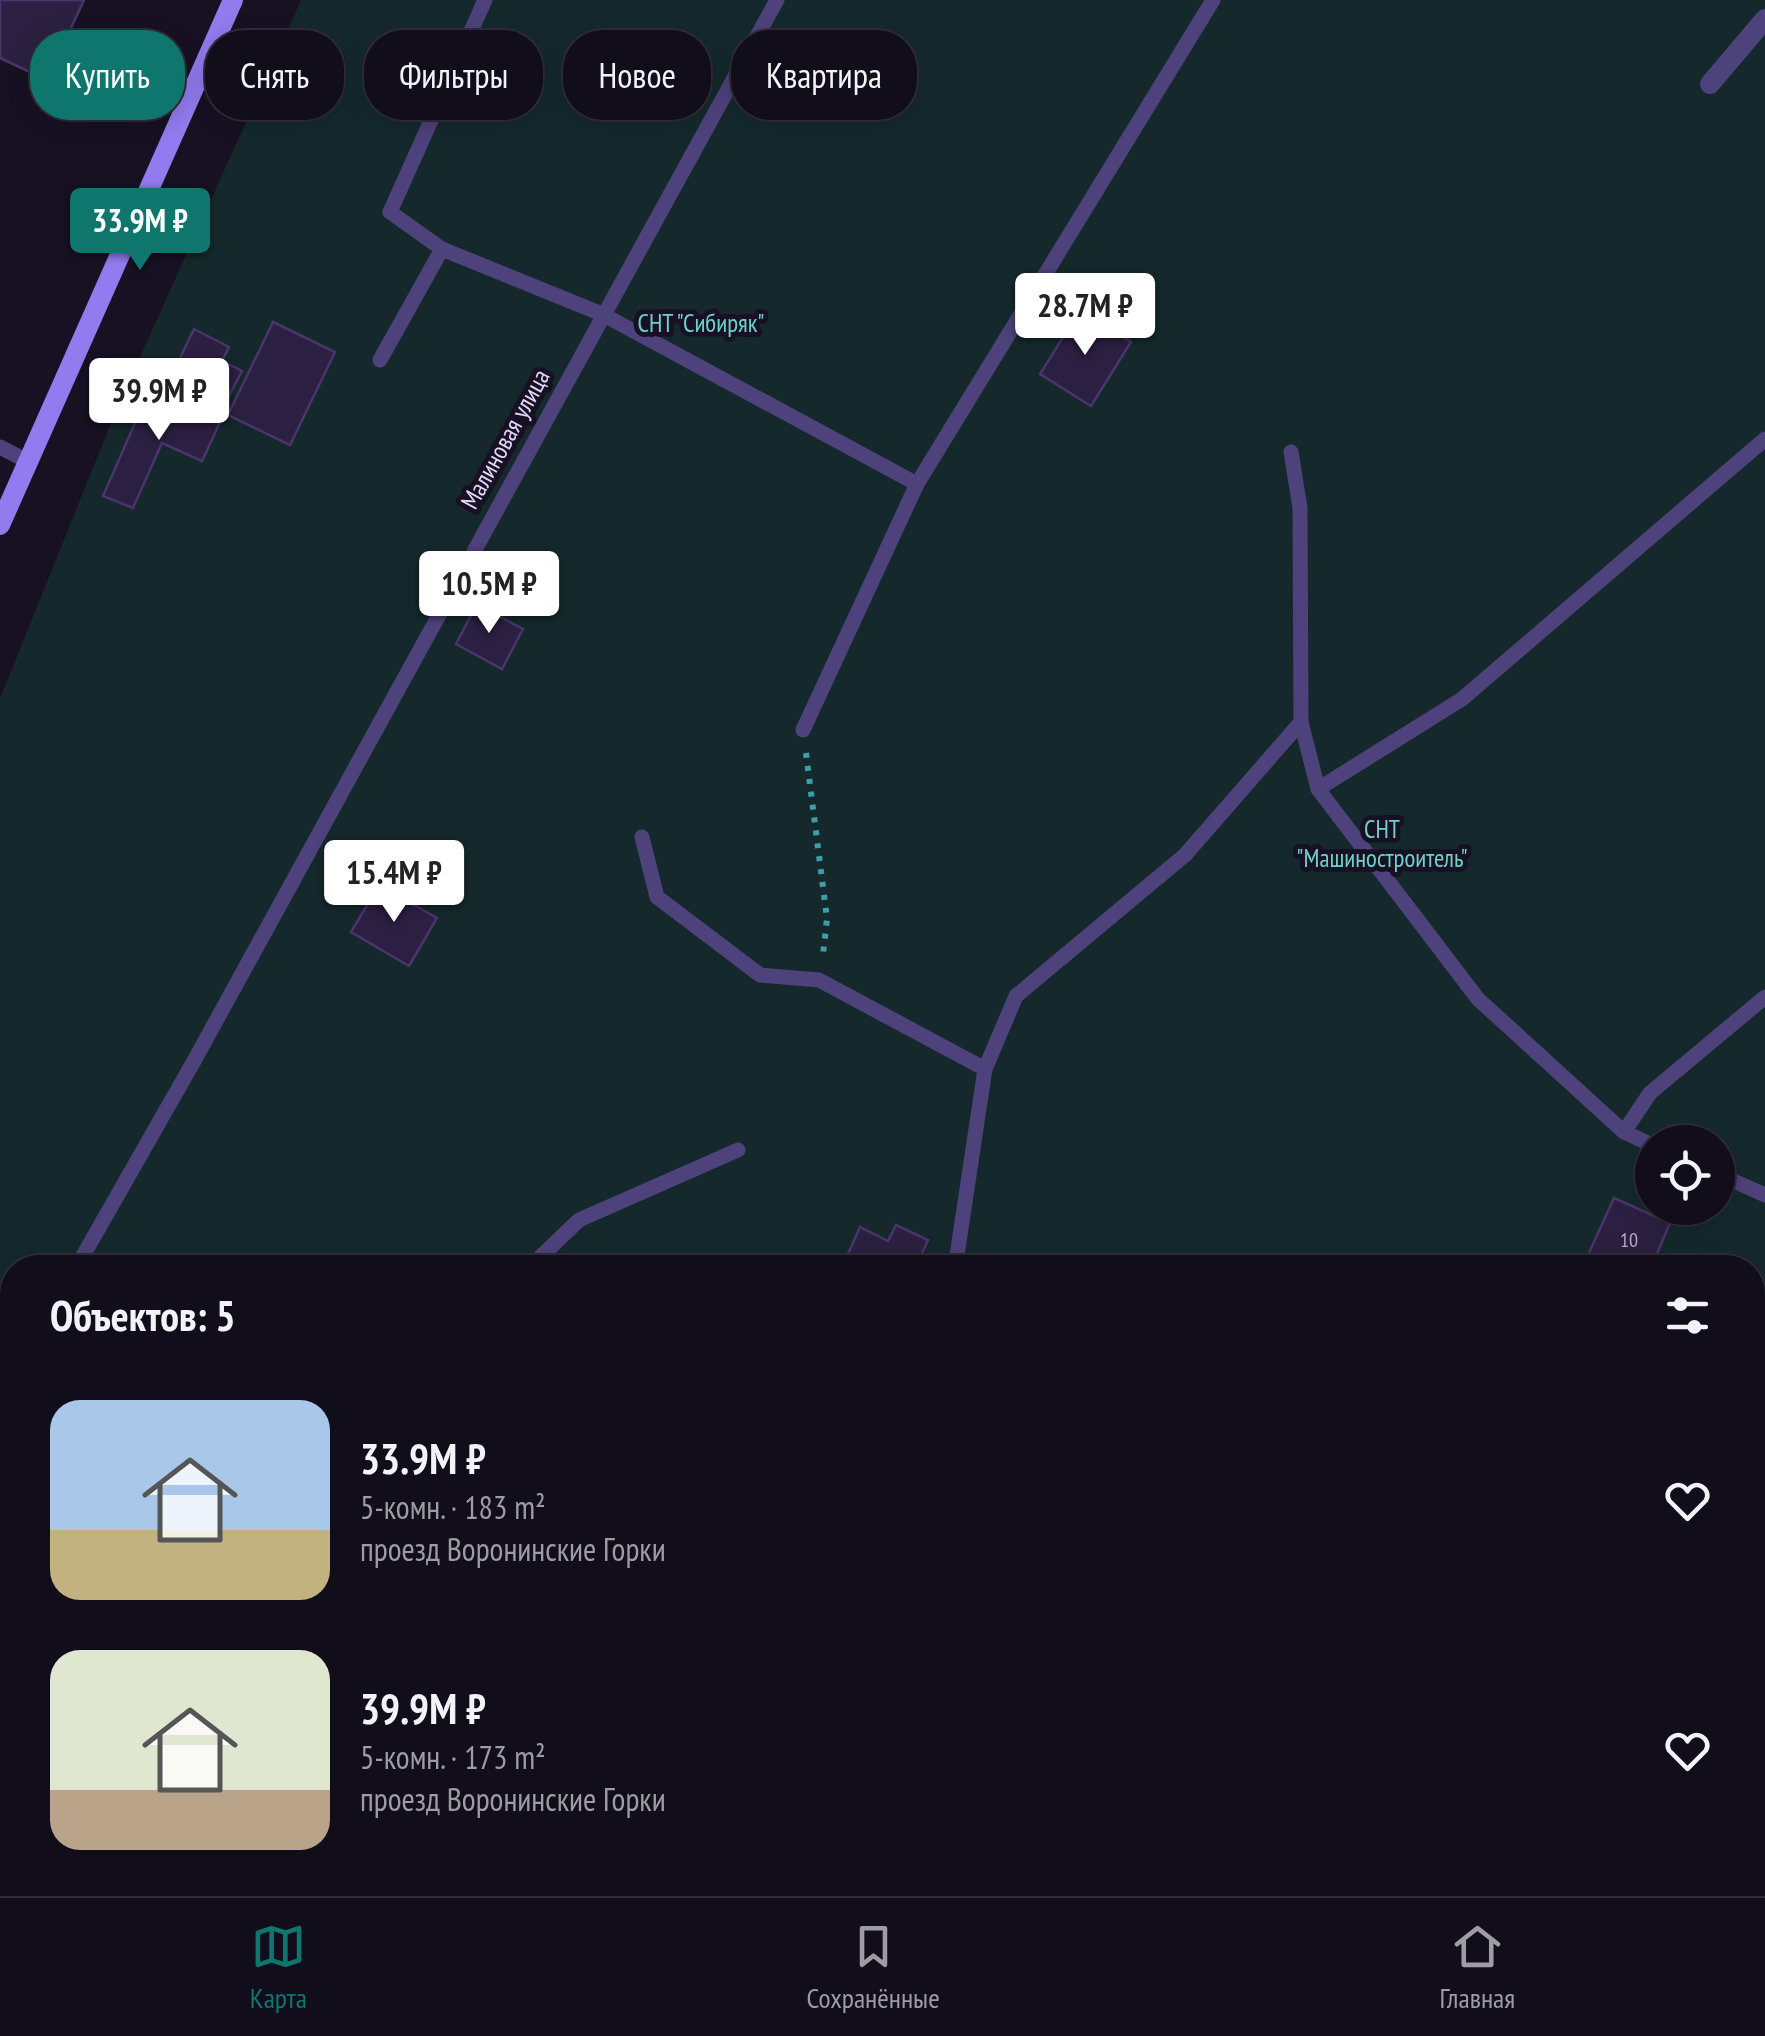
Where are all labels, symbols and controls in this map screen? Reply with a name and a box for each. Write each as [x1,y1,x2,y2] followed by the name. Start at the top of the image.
[30,30,185,120] chip: Купить
[205,30,344,120] chip: Снять
[364,30,543,120] chip: Фильтры
[563,30,711,120] chip: Новое
[731,30,917,120] chip: Квартира
[48,188,232,273] pin: 33.9M ₽
[92,199,188,241] text: 33.9M ₽
[993,273,1177,358] pin: 28.7M ₽
[1037,284,1133,326] text: 28.7M ₽
[637,307,765,339] park label: СНТ "Сибиряк"
[67,358,251,443] pin: 39.9M ₽
[453,363,557,515] street label: Малиновая улица
[111,369,207,411] text: 39.9M ₽
[397,551,581,636] pin: 10.5M ₽
[441,562,537,604] text: 10.5M ₽
[1296,813,1468,874] park label: СНТ "Машиностроитель"
[302,840,486,925] pin: 15.4M ₽
[346,851,442,893] text: 15.4M ₽
[1635,1125,1735,1225] map controls
[1635,1125,1735,1225] button: locate
[1620,1227,1638,1253] house number: 10
[50,1288,236,1343] text: Объектов: 5
[1660,1288,1715,1343] icon: filters
[360,1431,486,1486] text: 33.9M ₽
[130,1440,250,1560] icon: home
[1660,1473,1715,1528] icon: heart
[360,1486,546,1528] text: 5-комн. · 183 m²
[360,1528,666,1570] text: проезд Воронинские Горки
[360,1681,486,1736] text: 39.9M ₽
[130,1690,250,1810] icon: home
[1660,1723,1715,1778] icon: heart
[360,1736,546,1778] text: 5-комн. · 173 m²
[360,1778,666,1820] text: проезд Воронинские Горки
[250,1919,307,2016] tab: Карта
[807,1919,940,2016] tab: Сохранённые
[1439,1919,1515,2016] tab: Главная

